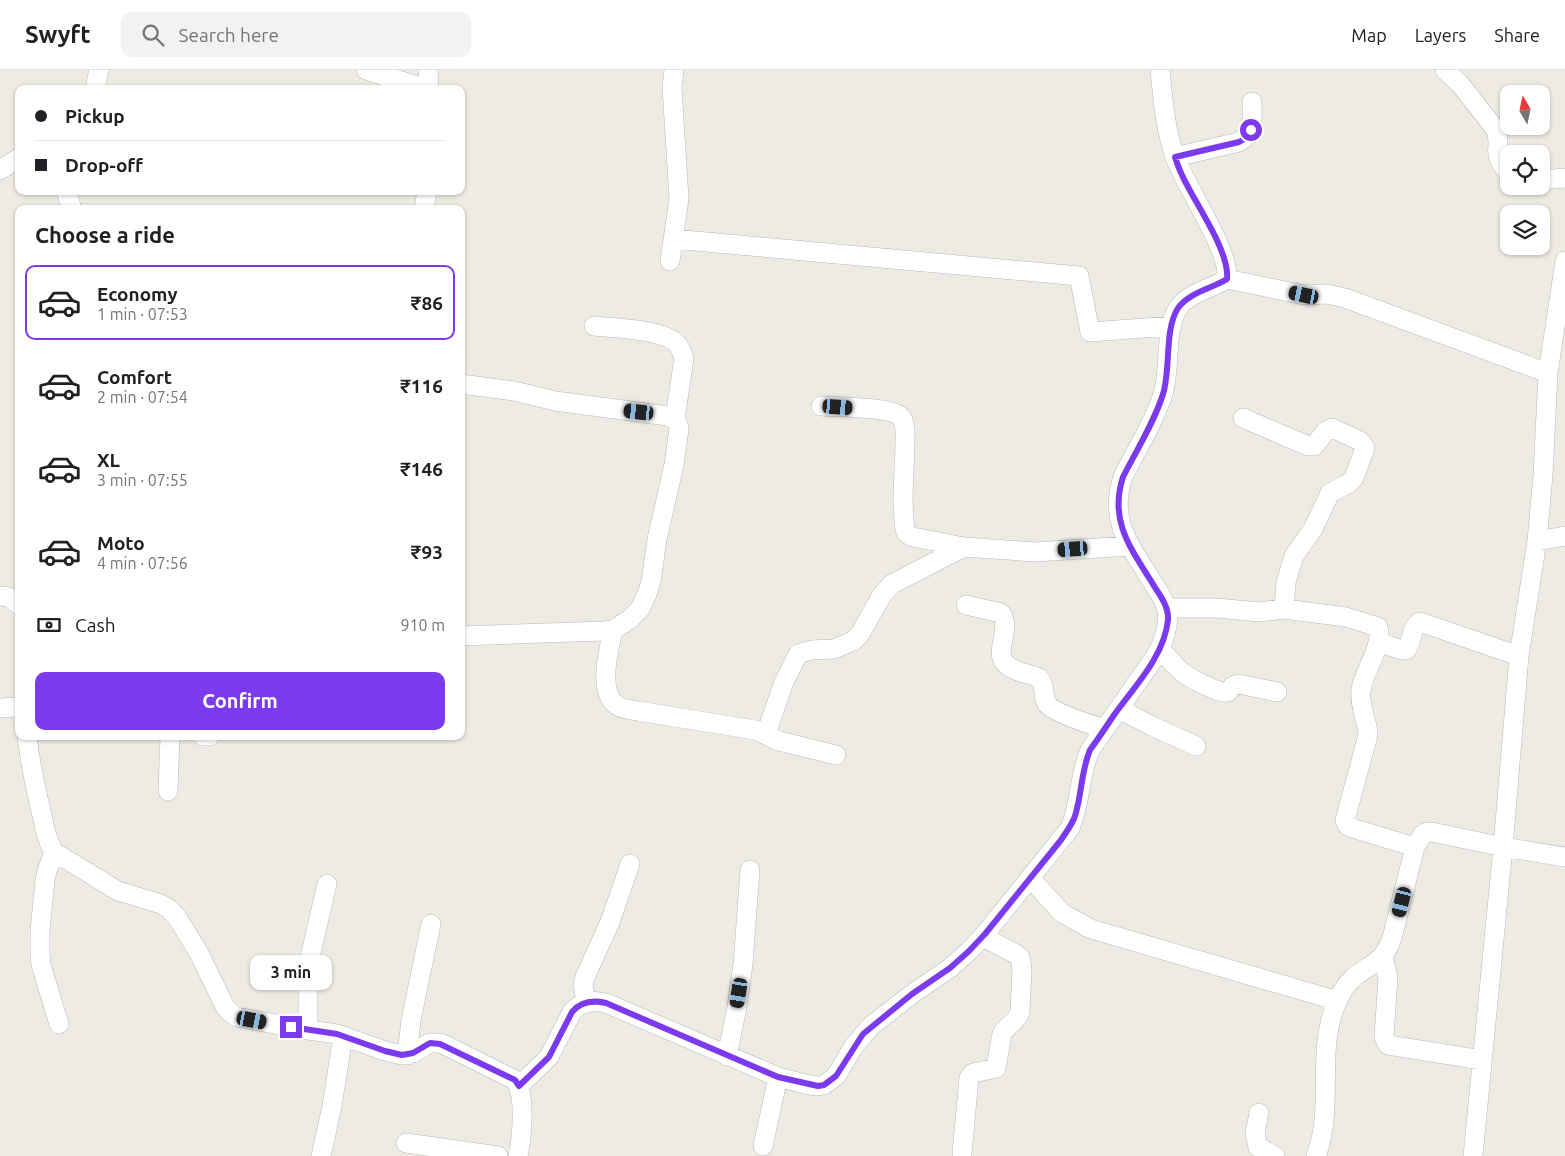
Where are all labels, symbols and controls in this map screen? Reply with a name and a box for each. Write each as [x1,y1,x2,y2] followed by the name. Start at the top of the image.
[121,12,471,57] search box
[25,21,91,48] text: Swyft
[139,21,167,49] icon: search
[179,24,279,46] text: Search here
[1351,25,1387,45] text: Map
[1415,25,1466,45] text: Layers
[1494,25,1540,45] text: Share
[1500,85,1550,135] north arrow
[1500,85,1550,255] map controls
[65,105,125,127] text: Pickup
[1240,119,1262,141] route start
[1500,145,1550,195] button: locate
[65,154,143,176] text: Drop-off
[1500,205,1550,255] button: layers
[35,222,175,247] text: Choose a ride
[37,280,82,325] icon: car
[97,283,178,305] text: Economy
[1287,285,1320,305] car
[411,292,443,314] text: ₹86
[97,305,188,323] text: 1 min · 07:53
[37,363,82,408] icon: car
[97,366,172,388] text: Comfort
[400,375,443,397] text: ₹116
[97,388,188,406] text: 2 min · 07:54
[822,398,853,416] car
[623,403,654,421] car
[37,446,82,491] icon: car
[97,449,120,471] text: XL
[400,458,443,480] text: ₹146
[97,471,188,489] text: 3 min · 07:55
[37,529,82,574] icon: car
[97,532,145,554] text: Moto
[1057,540,1088,558] car
[411,541,443,563] text: ₹93
[97,554,188,572] text: 4 min · 07:56
[35,611,63,639] icon: cash
[75,614,116,636] text: Cash
[400,616,445,634] text: 910 m
[35,672,445,730] button: Confirm
[1391,886,1412,918] car
[250,954,332,990] callout: 3 min
[271,963,311,981] text: 3 min
[729,977,748,1009] car
[235,1010,268,1030] car
[280,1016,302,1038] route end

